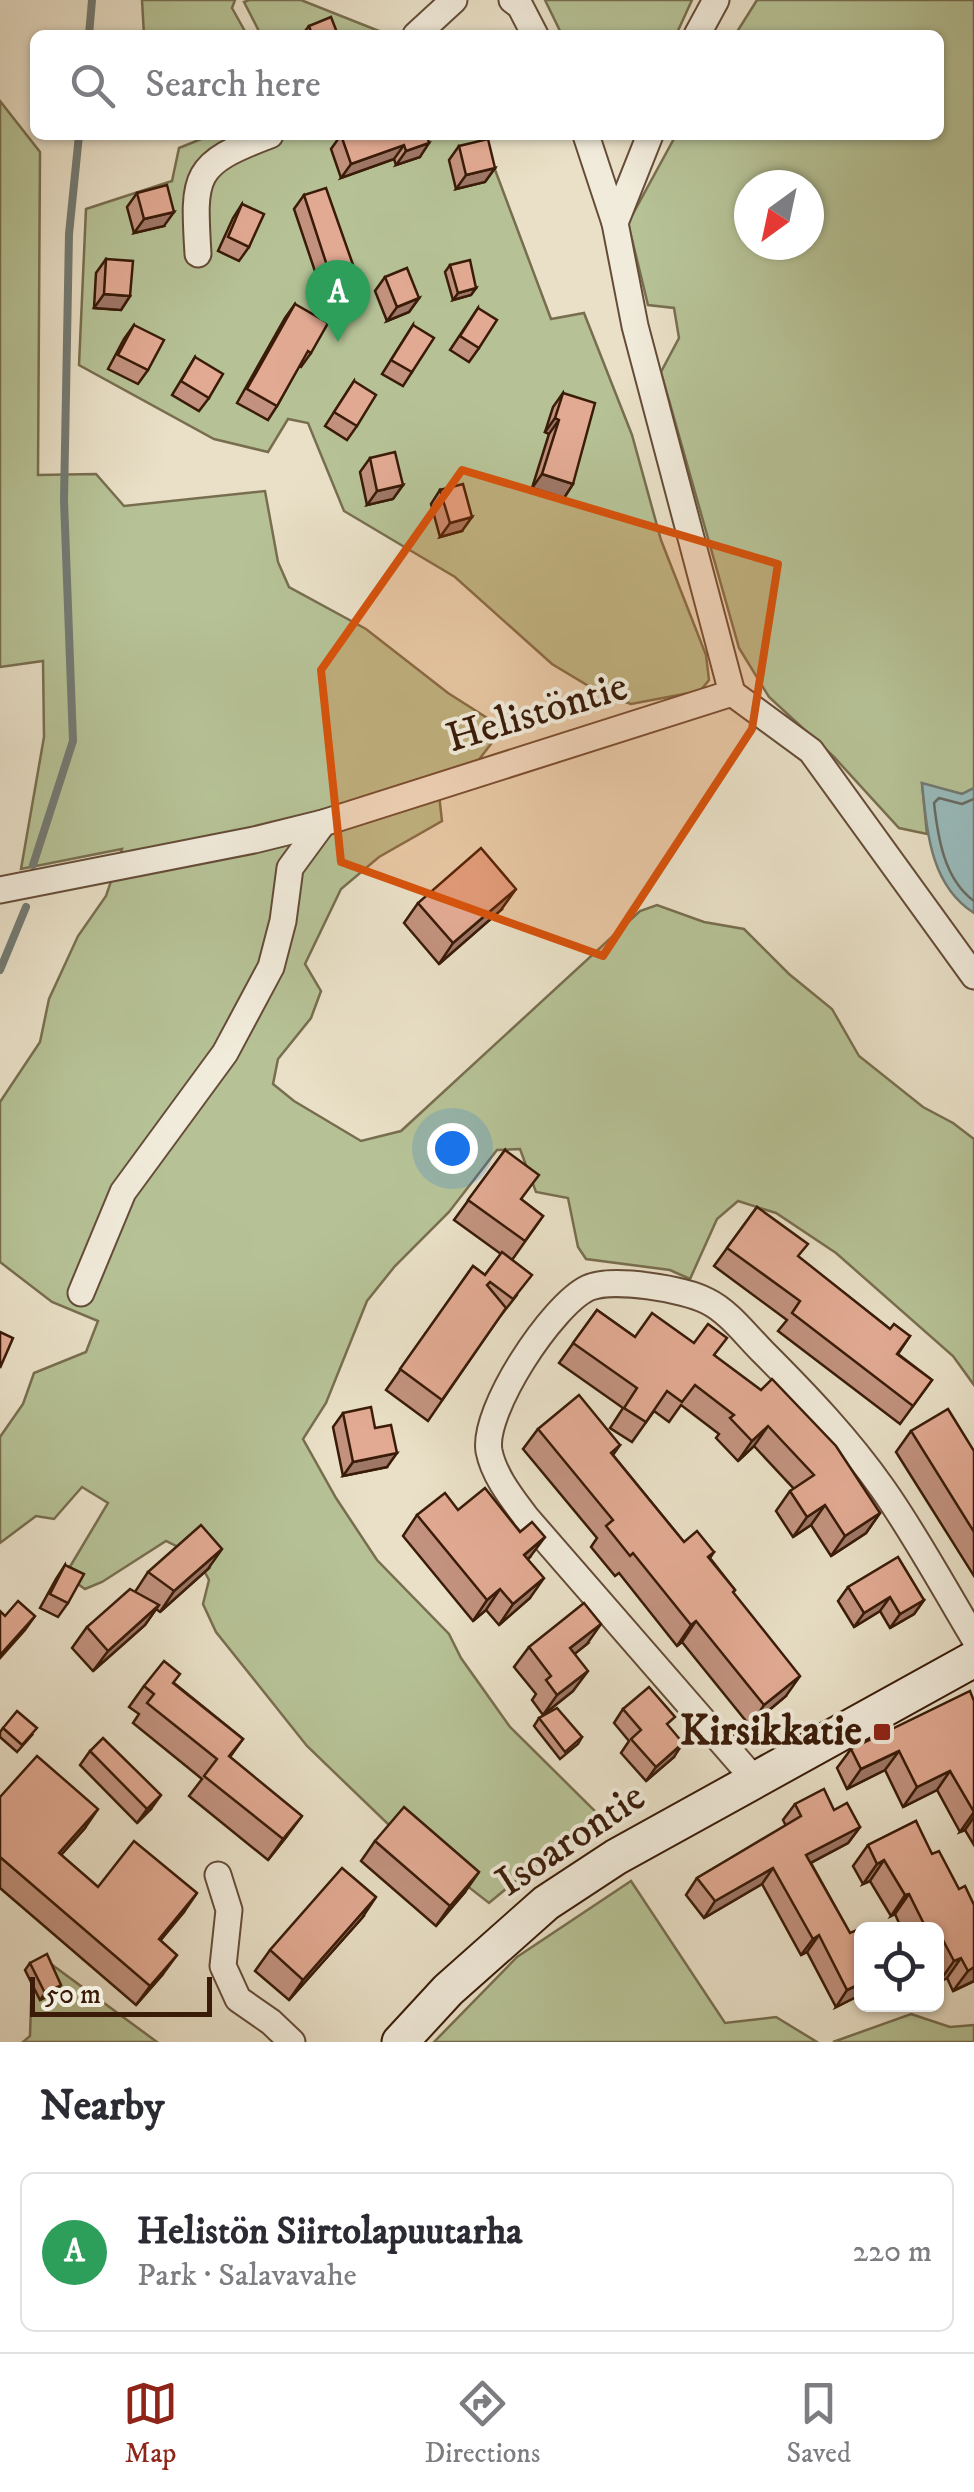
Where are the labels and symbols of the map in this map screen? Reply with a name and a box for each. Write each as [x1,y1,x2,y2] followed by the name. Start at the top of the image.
[734,170,824,260] north arrow
[306,260,370,342] pin: A
[440,661,634,765] street label: Helistöntie
[427,1123,478,1174] your location
[680,1706,862,1758] place label: Kirsikkatie
[871,1721,893,1743] marker: Kirsikkatie
[486,1771,656,1909] street label: Isoarontie
[30,1972,212,2016] scale bar

